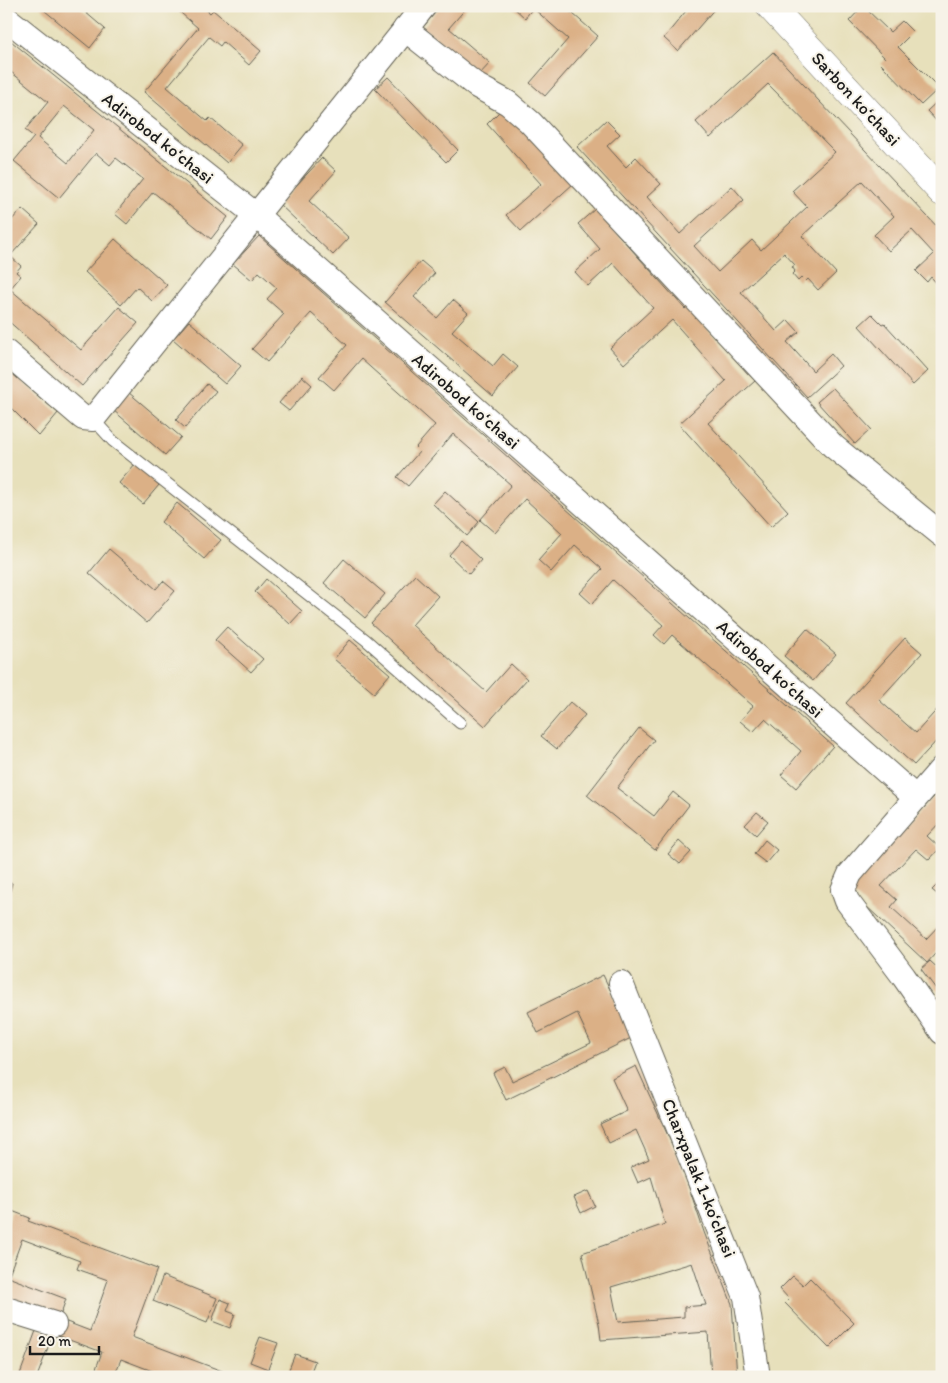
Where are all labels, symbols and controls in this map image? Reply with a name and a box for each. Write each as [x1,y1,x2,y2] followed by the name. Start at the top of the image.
[807,47,905,151] street label: Sarbon koʻchasi
[98,88,218,188] street label: Adirobod koʻchasi
[408,348,524,454] street label: Adirobod koʻchasi
[712,615,828,723] street label: Adirobod koʻchasi
[657,1095,741,1261] street label: Charxpalak 1-koʻchasi
[30,1323,99,1355] scale bar
[38,1332,72,1350] text: 20 m

